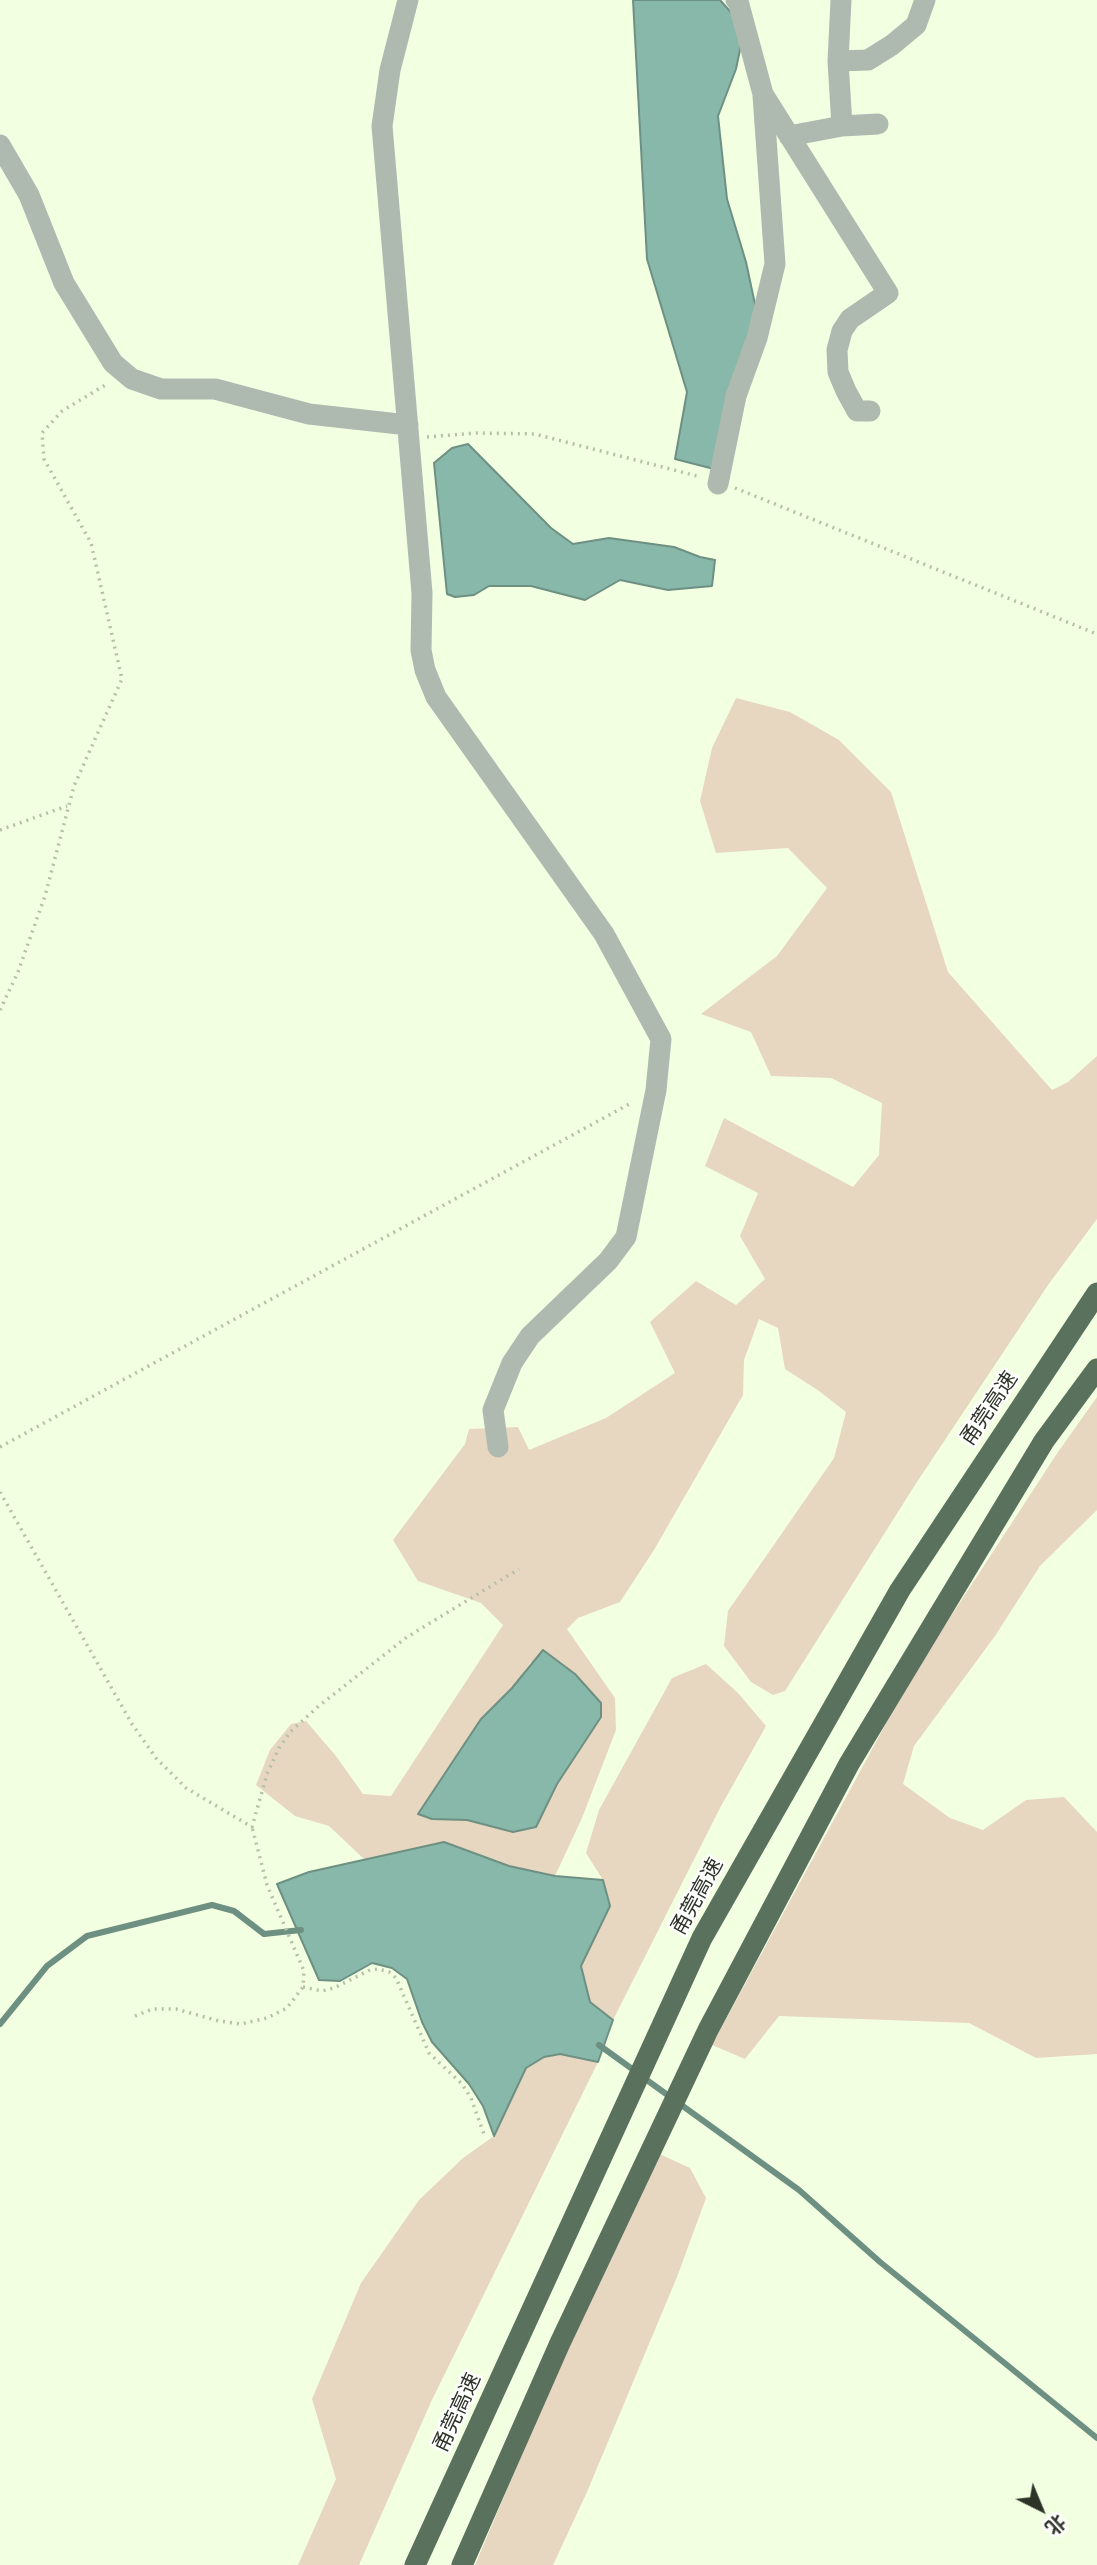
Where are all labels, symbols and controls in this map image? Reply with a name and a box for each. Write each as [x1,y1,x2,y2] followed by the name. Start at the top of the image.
[956,1367,1024,1451] street label: 甬莞高速
[667,1854,729,1940] street label: 甬莞高速
[429,2370,487,2456] street label: 甬莞高速
[1006,2474,1076,2544] north arrow
[1041,2510,1070,2539] text: 北

